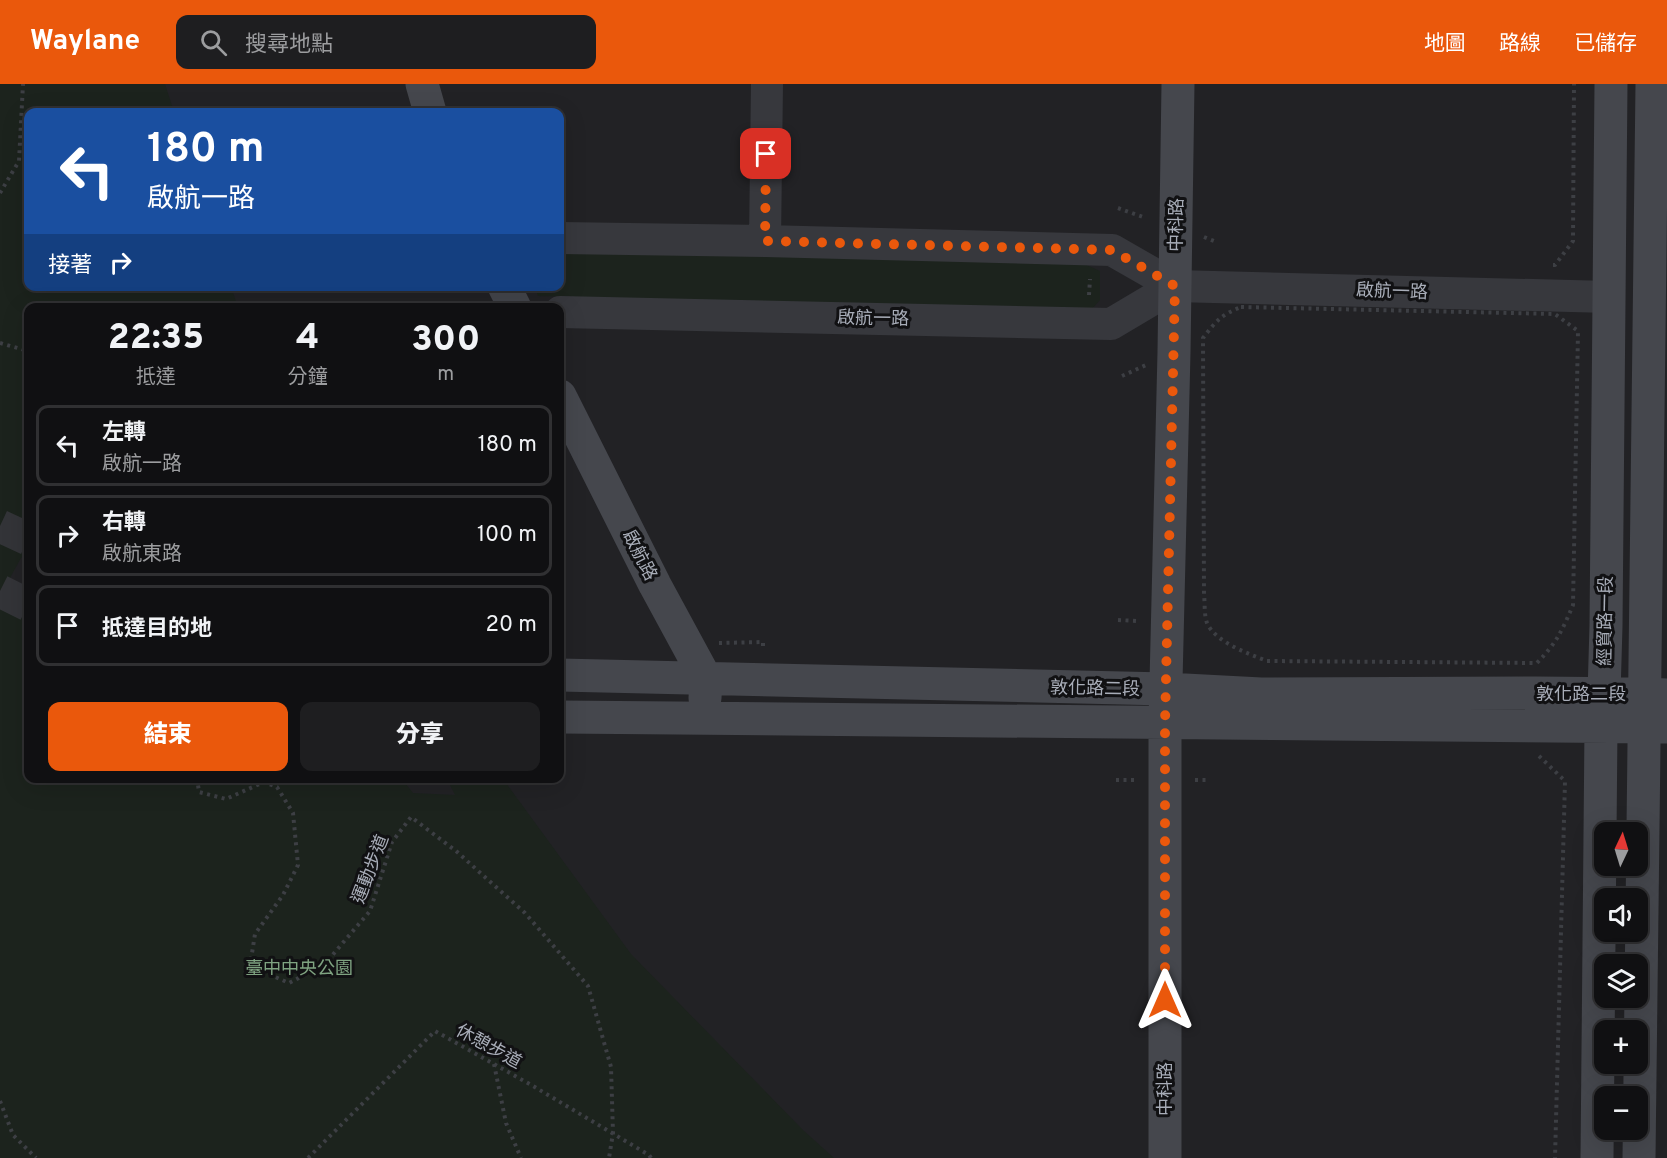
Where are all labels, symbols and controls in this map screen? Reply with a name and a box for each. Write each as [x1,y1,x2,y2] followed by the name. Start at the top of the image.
[176,15,596,69] search box
[30,24,140,60] text: Waylane
[197,26,230,59] icon: search
[1424,31,1466,58] text: 地圖
[1499,31,1541,58] text: 路線
[1574,31,1637,58] text: 已儲存
[245,32,333,59] text: 搜尋地點
[147,124,264,177] text: 180 m
[740,128,791,179] pin
[48,132,126,210] icon: left
[749,137,782,170] icon: arrive
[147,183,255,217] text: 啟航一路
[1166,198,1189,252] street label: 中科路
[104,246,137,279] icon: right
[48,253,92,280] text: 接著
[1356,280,1428,305] street label: 啟航一路
[837,307,909,332] street label: 啟航一路
[108,316,204,362] text: 22:35
[296,316,319,362] text: 4
[411,318,480,364] text: 300
[437,362,454,388] text: m
[136,365,176,391] text: 抵達
[288,365,328,391] text: 分鐘
[102,420,146,447] text: 左轉
[51,429,84,462] icon: left
[478,432,537,459] text: 180 m
[102,452,182,478] text: 啟航一路
[102,510,146,537] text: 右轉
[51,519,84,552] icon: right
[477,522,537,549] text: 100 m
[616,526,661,585] street label: 啟航路
[102,542,182,568] text: 啟航東路
[1594,576,1619,666] street label: 經貿路一段
[51,609,84,642] icon: arrive
[486,612,537,639] text: 20 m
[102,616,212,643] text: 抵達目的地
[1050,677,1140,702] street label: 敦化路二段
[1536,684,1626,707] street label: 敦化路二段
[48,702,288,771] button: 結束
[300,702,540,771] button: 分享
[1594,822,1648,876] north arrow
[1594,822,1648,1140] map controls
[348,832,395,907] street label: 運動步道
[1594,888,1648,942] button: sound
[1594,954,1648,1008] button: layers
[245,958,353,981] park label: 臺中中央公園
[1133,968,1197,1032] position arrow
[451,1020,525,1075] street label: 休憩步道
[1594,1020,1648,1074] button: +
[1155,1062,1178,1116] street label: 中科路
[1594,1086,1648,1140] button: −

